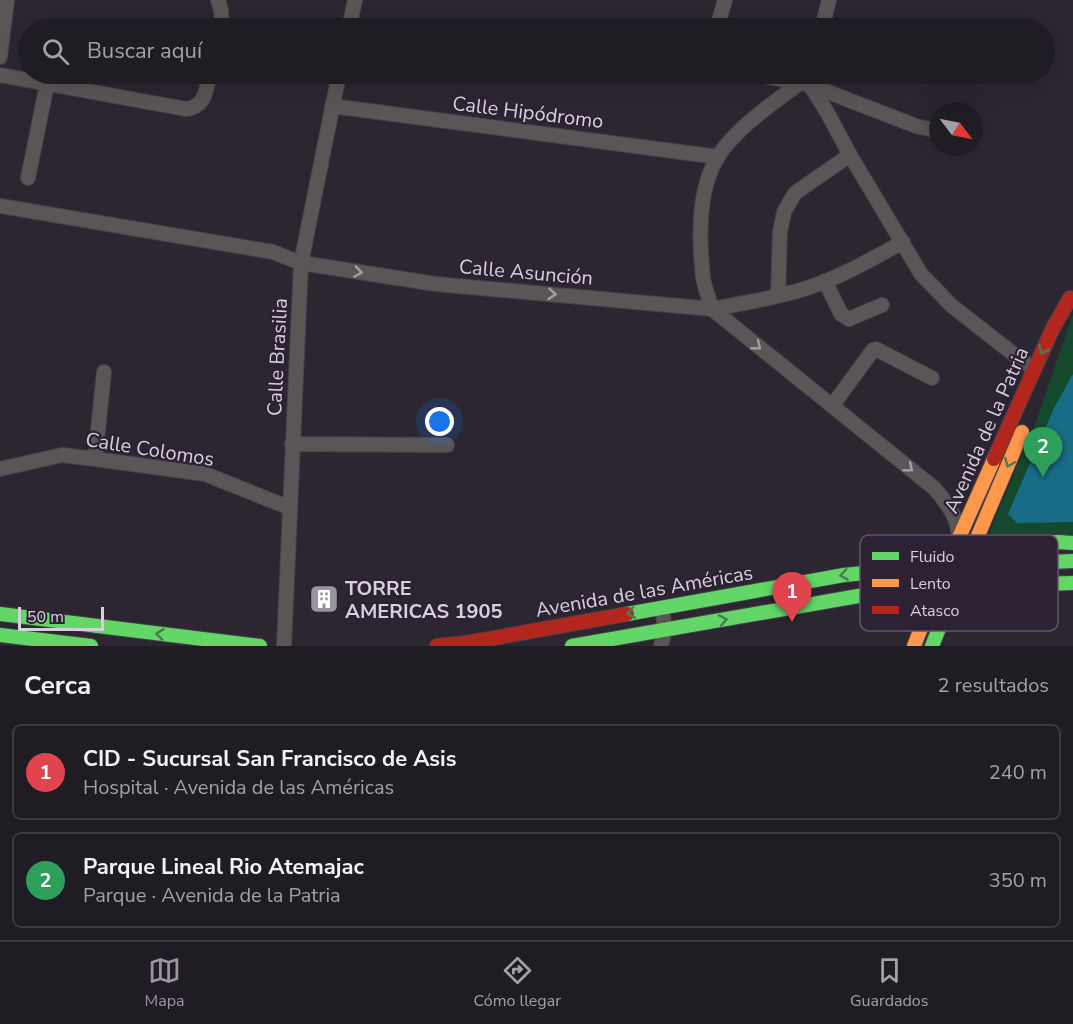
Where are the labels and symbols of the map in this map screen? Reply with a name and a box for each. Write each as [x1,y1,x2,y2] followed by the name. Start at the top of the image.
[451,90,605,135] street label: Calle Hipódromo
[929,102,983,156] north arrow
[458,253,594,292] street label: Calle Asunción
[354,265,363,277] one-way arrow
[547,287,557,300] one-way arrow
[261,297,294,417] street label: Calle Brasilia
[751,338,762,349] one-way arrow
[938,343,1035,518] street label: Avenida de la Patria
[1039,343,1051,354] one-way arrow
[425,407,454,436] your location
[84,426,216,473] street label: Calle Colomos
[1024,428,1062,477] pin: 2
[1004,457,1016,468] one-way arrow
[902,461,913,472] one-way arrow
[860,535,1058,631] legend
[910,546,955,568] text: Fluido
[533,559,755,624] street label: Avenida de las Américas
[839,568,849,581] one-way arrow
[772,572,812,622] pin: 1
[910,573,951,595] text: Lento
[345,575,503,625] place label: TORRE AMERICAS 1905
[308,583,340,615] building icon: TORRE AMERICAS 1905
[910,600,959,622] text: Atasco
[18,604,104,632] scale bar
[627,606,637,619] one-way arrow
[718,614,728,626] one-way arrow
[156,629,165,641] one-way arrow

